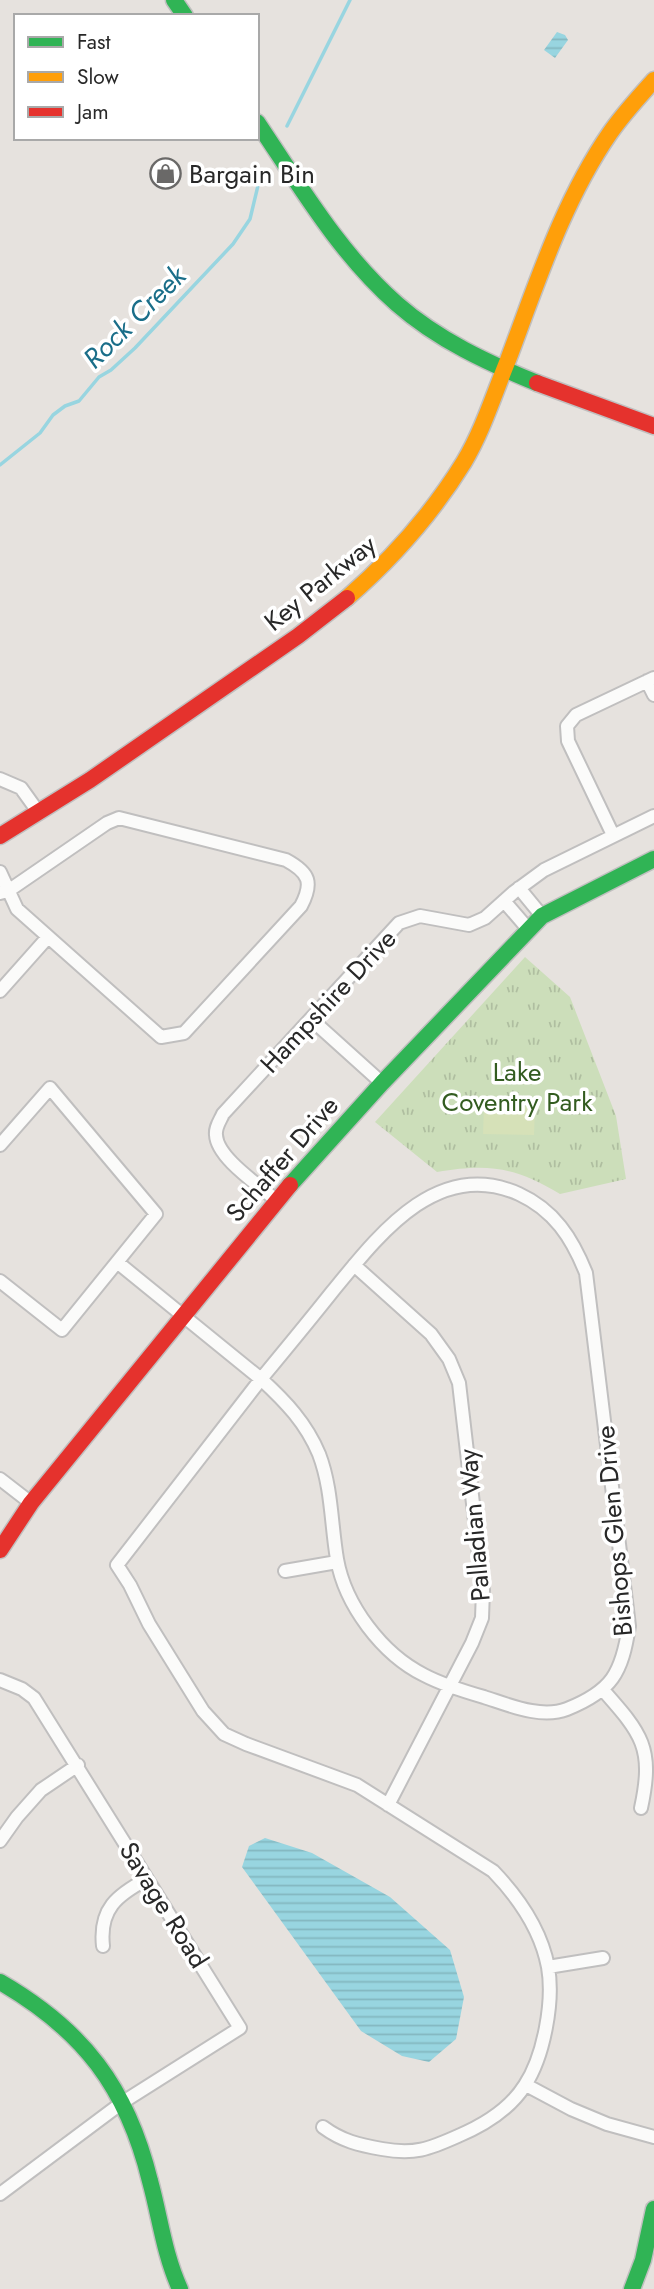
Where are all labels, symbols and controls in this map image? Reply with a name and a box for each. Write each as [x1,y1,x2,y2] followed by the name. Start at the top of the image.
[14,14,259,140] legend
[77,27,110,57] text: Fast
[77,62,119,92] text: Slow
[74,97,109,127] text: Jam
[189,155,315,193] place label: Bargain Bin
[149,157,183,191] shop icon: Bargain Bin
[74,256,196,378] water label: Rock Creek
[256,526,385,640] street label: Key Parkway
[251,921,405,1081] street label: Hampshire Drive
[441,1053,593,1121] park label: Lake Coventry Park
[217,1088,347,1230] street label: Schaffer Drive
[586,1424,642,1638] street label: Bishops Glen Drive
[448,1447,500,1603] street label: Palladian Way
[110,1834,218,1976] street label: Savage Road

